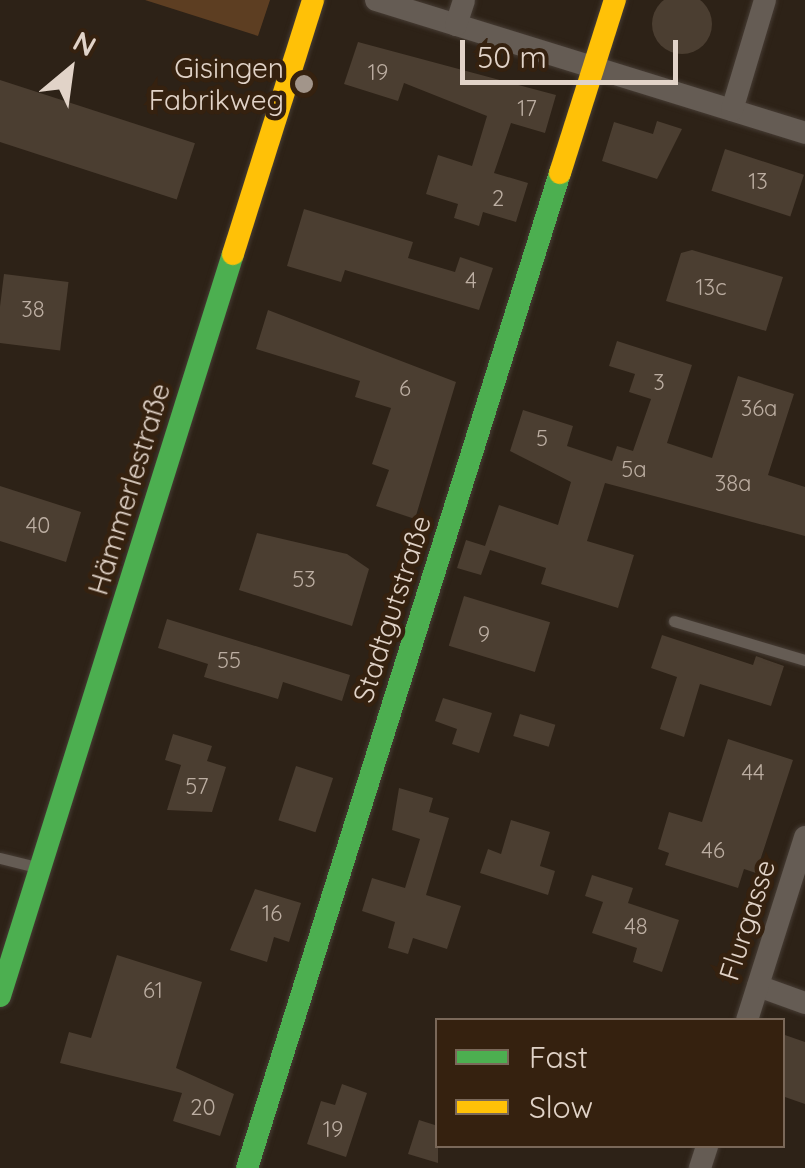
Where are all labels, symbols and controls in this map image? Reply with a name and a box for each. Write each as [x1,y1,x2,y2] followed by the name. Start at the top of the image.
[20,20,120,120] north arrow
[465,20,682,82] scale bar
[67,23,102,64] text: N
[477,38,547,76] text: 50 m
[149,51,284,117] place label: Gisingen Fabrikweg
[368,60,388,86] house number: 19
[293,73,315,95] marker: Gisingen Fabrikweg
[517,96,537,122] house number: 17
[748,169,768,195] house number: 13
[492,186,504,212] house number: 2
[465,268,477,294] house number: 4
[695,275,727,301] house number: 13c
[21,297,45,323] house number: 38
[653,370,665,396] house number: 3
[399,376,411,402] house number: 6
[81,379,177,599] street label: Hämmerlestraße
[741,396,777,422] house number: 36a
[536,426,548,452] house number: 5
[621,457,647,483] house number: 5a
[715,471,751,497] house number: 38a
[346,511,438,707] street label: Stadtgutstraße
[26,513,50,539] house number: 40
[292,567,316,593] house number: 53
[478,622,490,648] house number: 9
[217,648,241,674] house number: 55
[741,760,765,786] house number: 44
[185,774,209,800] house number: 57
[701,838,725,864] house number: 46
[712,855,782,985] street label: Flurgasse
[262,901,282,927] house number: 16
[624,914,648,940] house number: 48
[143,978,163,1004] house number: 61
[435,1018,785,1148] legend
[529,1038,588,1076] text: Fast
[529,1088,593,1126] text: Slow
[190,1095,216,1121] house number: 20
[323,1117,343,1143] house number: 19

